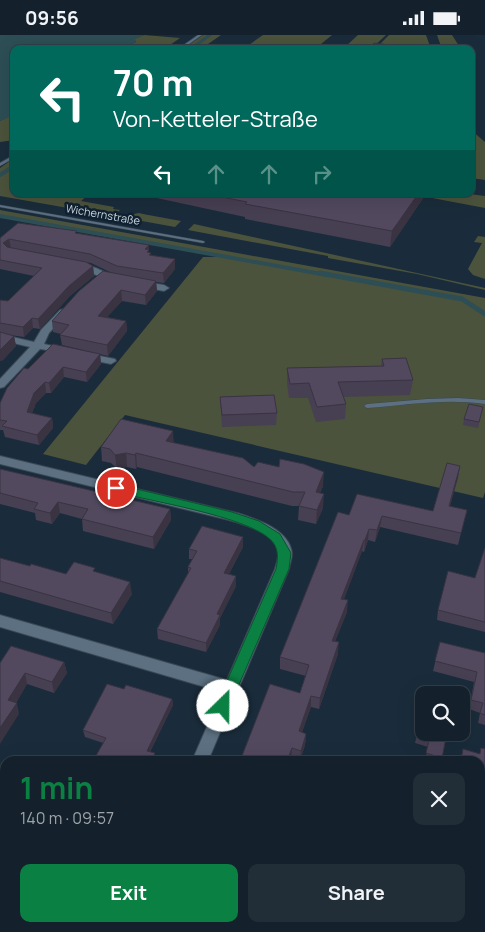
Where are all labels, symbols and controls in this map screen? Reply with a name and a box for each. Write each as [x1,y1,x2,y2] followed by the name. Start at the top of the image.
[25,5,79,31] text: 09:56
[113,59,193,107] text: 70 m
[30,65,95,130] icon: left
[113,104,318,134] text: Von-Ketteler-Straße
[149,160,177,188] icon: left
[202,160,230,188] icon: ahead
[255,160,283,188] icon: ahead
[308,160,336,188] icon: right
[65,200,142,228] street label: Wichernstraße
[95,467,137,509] pin
[102,474,130,502] icon: arrive
[196,679,248,731] position arrow
[415,686,470,741] map controls
[415,686,470,741] button: search
[20,767,93,808] text: 1 min
[413,773,465,825] button: close
[20,807,114,829] text: 140 m · 09:57
[20,864,238,922] button: Exit
[248,864,465,922] button: Share

